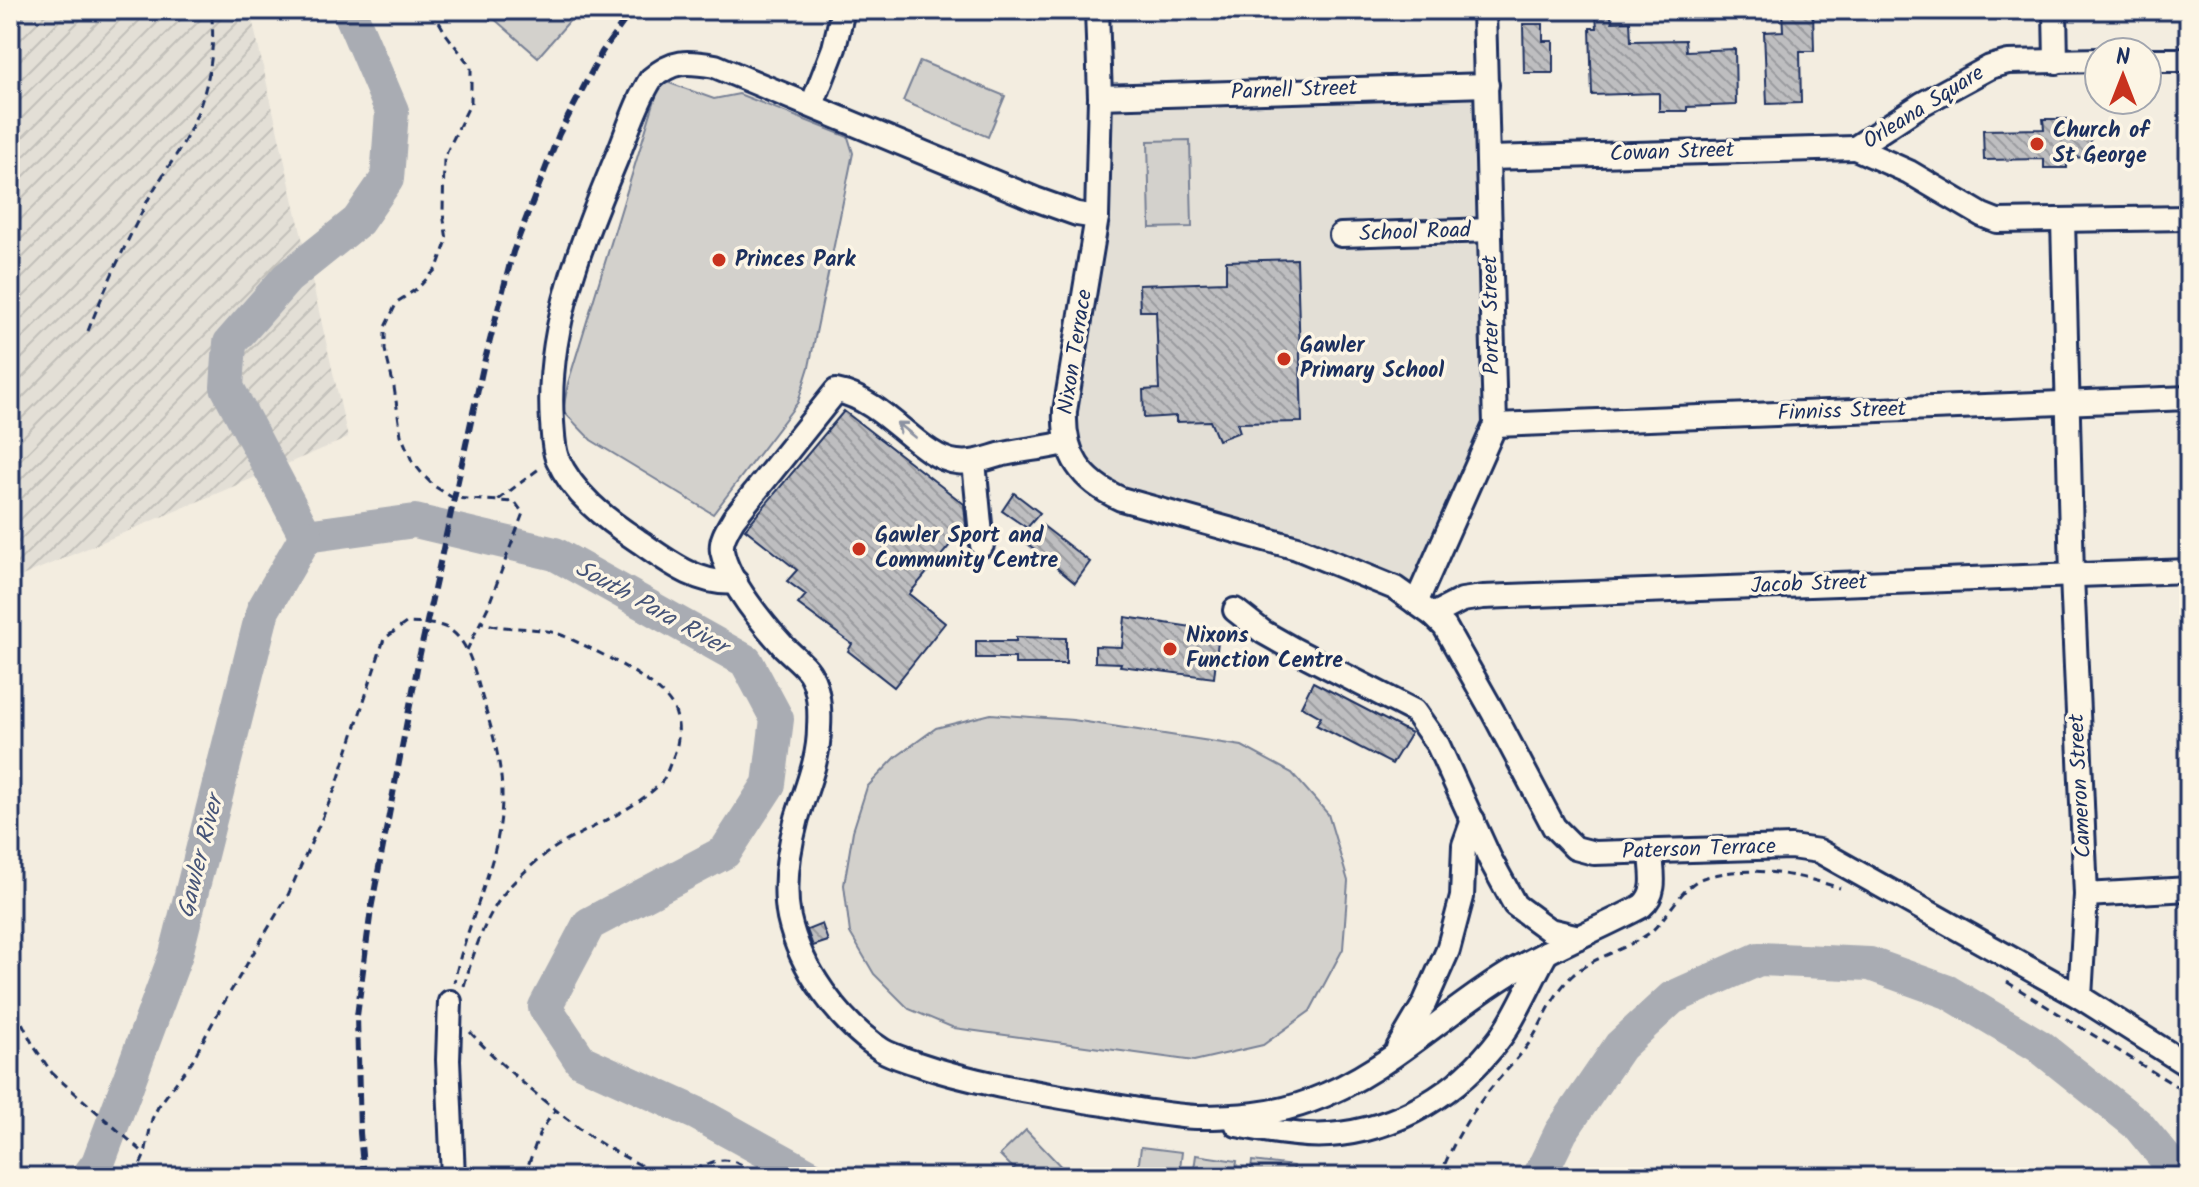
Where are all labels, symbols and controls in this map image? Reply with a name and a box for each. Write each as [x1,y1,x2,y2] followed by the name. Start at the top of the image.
[2083,36,2163,116] north arrow
[2116,41,2130,76] text: N
[1856,57,1992,159] street label: Orleana Square
[1230,71,1358,111] street label: Parnell Street
[2053,114,2151,174] place label: Church of St George
[1609,133,1735,173] street label: Cowan Street
[2028,135,2046,153] marker: Church of St George
[1359,214,1472,252] street label: School Road
[735,243,856,278] place label: Princes Park
[710,251,728,269] marker: Princes Park
[1473,254,1511,375] street label: Porter Street
[1049,287,1103,417] street label: Nixon Terrace
[1300,329,1444,389] place label: Gawler Primary School
[1275,350,1293,368] marker: Gawler Primary School
[1777,392,1907,432] street label: Finniss Street
[896,421,916,439] one-way arrow
[875,519,1058,579] place label: Gawler Sport and Community Centre
[850,540,868,558] marker: Gawler Sport and Community Centre
[568,550,739,668] water label: South Para River
[1750,565,1868,605] street label: Jacob Street
[1186,619,1343,679] place label: Nixons Function Centre
[1161,640,1179,658] marker: Nixons Function Centre
[2060,712,2102,859] street label: Cameron Street
[167,787,236,922] water label: Gawler River
[1621,830,1777,870] street label: Paterson Terrace

